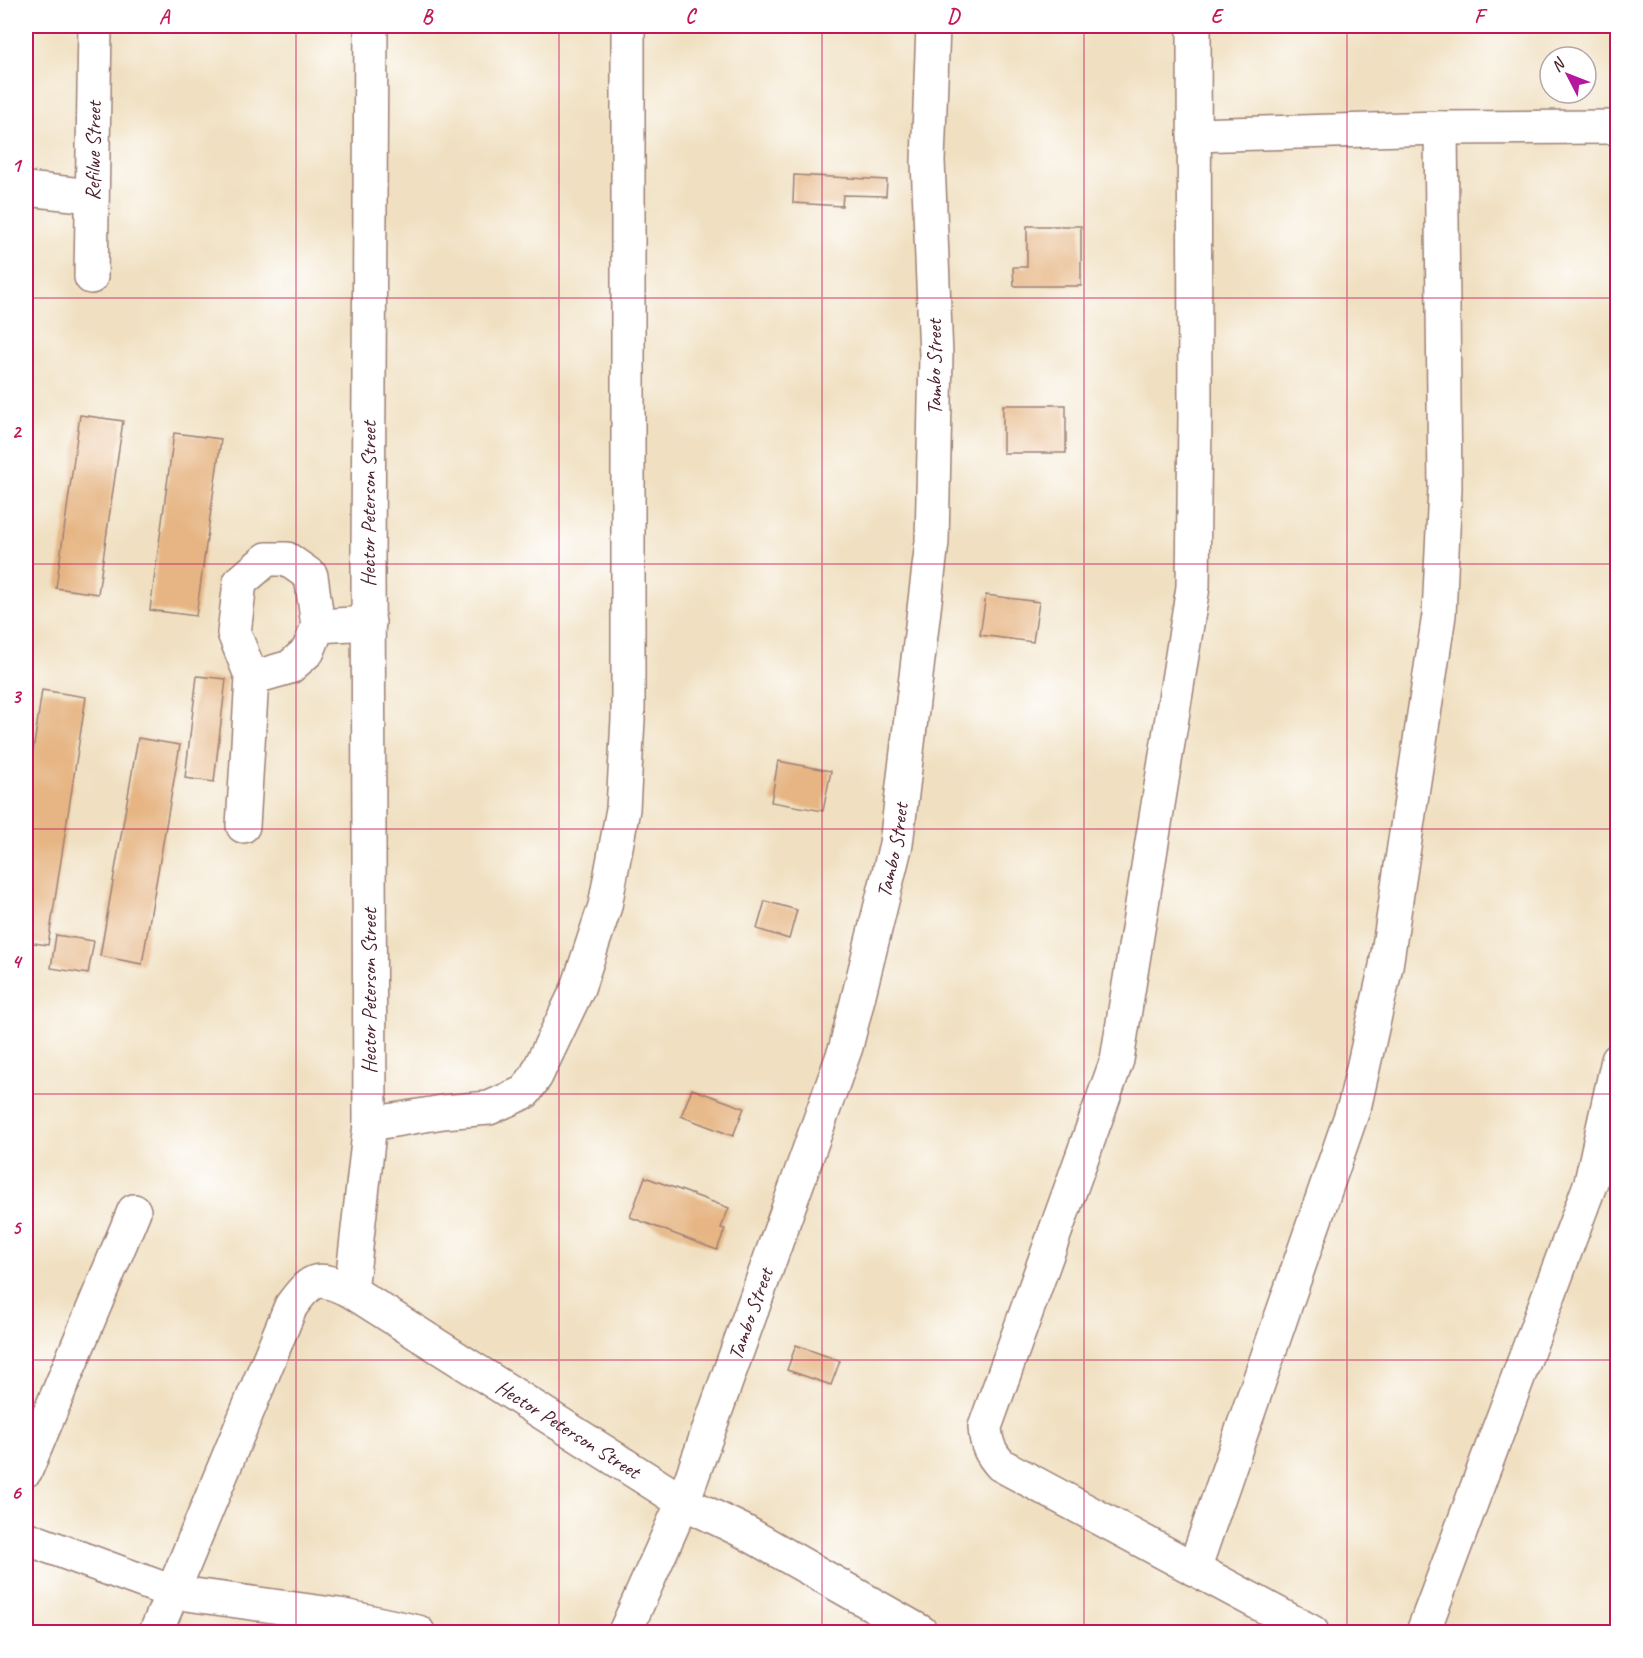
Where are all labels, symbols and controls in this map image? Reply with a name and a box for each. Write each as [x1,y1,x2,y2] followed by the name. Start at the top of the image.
[159,4,171,29] text: A
[422,4,434,29] text: B
[685,4,697,29] text: C
[947,4,961,29] text: D
[1211,4,1225,29] text: E
[1474,4,1488,29] text: F
[1538,45,1598,105] north arrow
[1547,53,1570,76] text: N
[79,99,107,201] street label: Refilwe Street
[12,153,23,178] text: 1
[921,317,947,415] street label: Tambo Street
[12,419,23,444] text: 2
[355,419,382,587] street label: Hector Peterson Street
[12,684,23,709] text: 3
[870,800,914,900] street label: Tambo Street
[356,906,382,1074] street label: Hector Peterson Street
[12,949,24,974] text: 4
[12,1215,23,1240] text: 5
[722,1263,779,1363] street label: Tambo Street
[491,1374,647,1485] street label: Hector Peterson Street
[11,1480,22,1505] text: 6

